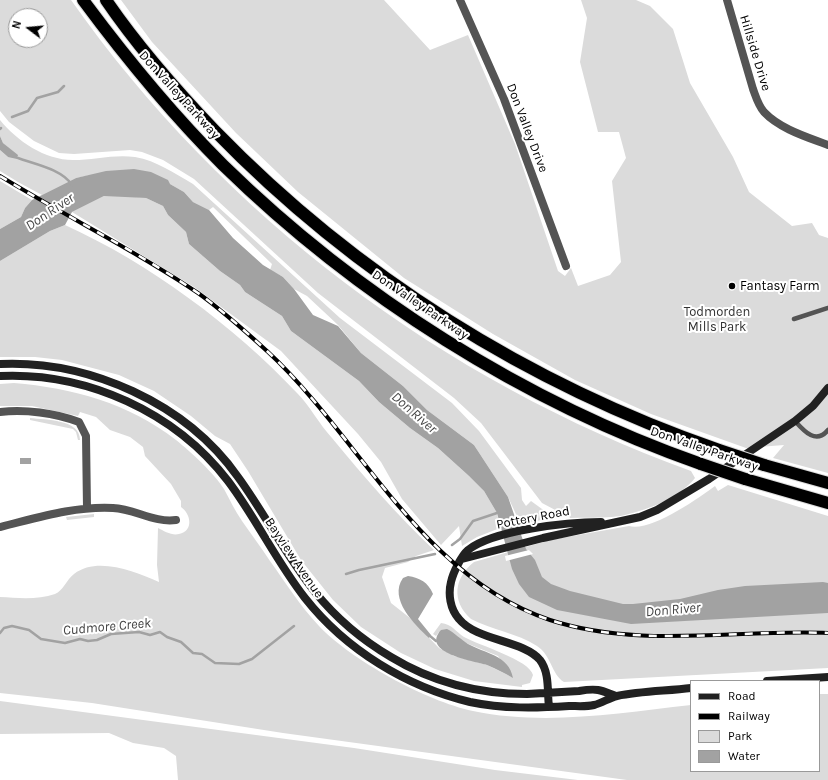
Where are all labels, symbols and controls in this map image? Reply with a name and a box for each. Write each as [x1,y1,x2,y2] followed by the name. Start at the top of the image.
[8,8,48,48] north arrow
[736,13,774,93] street label: Hillside Drive
[10,19,24,30] text: N
[135,48,223,142] street label: Don Valley Parkway
[503,81,551,175] street label: Don Valley Drive
[23,190,77,234] water label: Don River
[369,267,471,343] street label: Don Valley Parkway
[740,278,820,294] place label: Fantasy Farm
[727,281,737,291] marker: Fantasy Farm
[684,304,750,335] park label: Todmorden Mills Park
[388,389,440,437] water label: Don River
[648,423,760,475] street label: Don Valley Parkway
[495,503,571,533] street label: Pottery Road
[261,515,327,601] street label: Bayview Avenue
[645,599,701,621] water label: Don River
[62,615,152,639] water label: Cudmore Creek
[690,680,820,772] legend
[728,689,756,703] text: Road
[728,709,770,723] text: Railway
[728,729,752,743] text: Park
[728,749,760,763] text: Water

